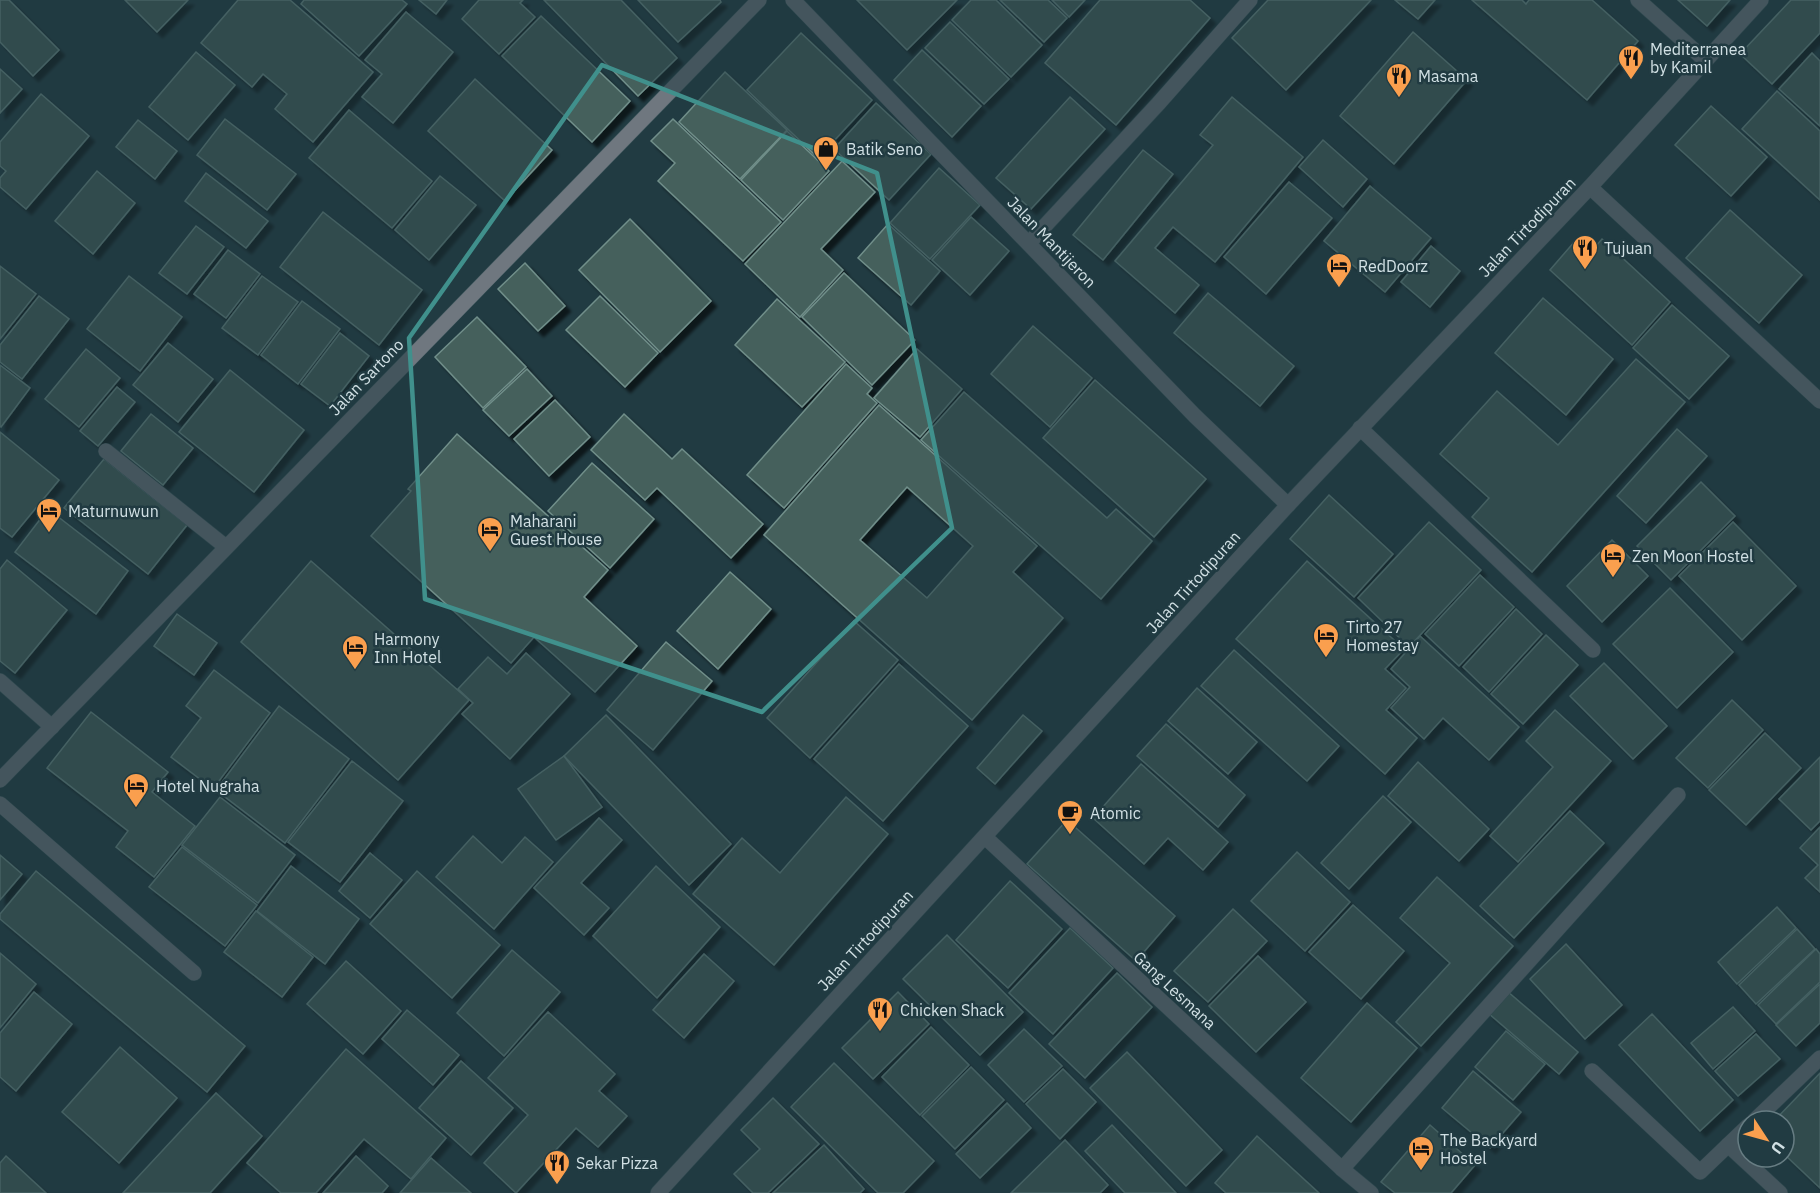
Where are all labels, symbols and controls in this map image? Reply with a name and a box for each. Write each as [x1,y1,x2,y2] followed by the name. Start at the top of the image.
[1650,39,1746,77] place label: Mediterranea by Kamil
[1616,43,1646,81] restaurant icon: Mediterranea by Kamil
[1384,61,1414,99] restaurant icon: Masama
[1418,66,1479,86] place label: Masama
[811,134,841,172] shop icon: Batik Seno
[846,139,923,159] place label: Batik Seno
[1474,173,1580,281] street label: Jalan Tirtodipuran
[1003,192,1101,292] street label: Jalan Mantijeron
[1570,233,1600,271] restaurant icon: Tujuan
[1604,238,1652,258] place label: Tujuan
[1324,251,1354,289] hotel icon: RedDoorz
[1358,256,1428,276] place label: RedDoorz
[324,334,408,419] street label: Jalan Sartono
[34,496,64,534] hotel icon: Maturnuwun
[68,501,159,521] place label: Maturnuwun
[510,511,602,549] place label: Maharani Guest House
[475,515,505,553] hotel icon: Maharani Guest House
[1142,527,1244,637] street label: Jalan Tirtodipuran
[1598,541,1628,579] hotel icon: Zen Moon Hostel
[1632,546,1753,566] place label: Zen Moon Hostel
[1346,617,1419,655] place label: Tirto 27 Homestay
[1311,621,1341,659] hotel icon: Tirto 27 Homestay
[374,629,441,667] place label: Harmony Inn Hotel
[340,633,370,671] hotel icon: Harmony Inn Hotel
[121,771,151,809] hotel icon: Hotel Nugraha
[156,776,260,796] place label: Hotel Nugraha
[1055,798,1085,836] cafe icon: Atomic
[1090,803,1141,823] place label: Atomic
[813,885,917,995] street label: Jalan Tirtodipuran
[1130,947,1221,1034] street label: Gang Lesmana
[865,995,895,1033] restaurant icon: Chicken Shack
[900,1000,1005,1020] place label: Chicken Shack
[1736,1109,1796,1169] north arrow
[1440,1130,1538,1168] place label: The Backyard Hostel
[1406,1134,1436,1172] hotel icon: The Backyard Hostel
[1767,1137,1789,1158] text: U
[542,1148,572,1186] restaurant icon: Sekar Pizza
[576,1153,658,1173] place label: Sekar Pizza

